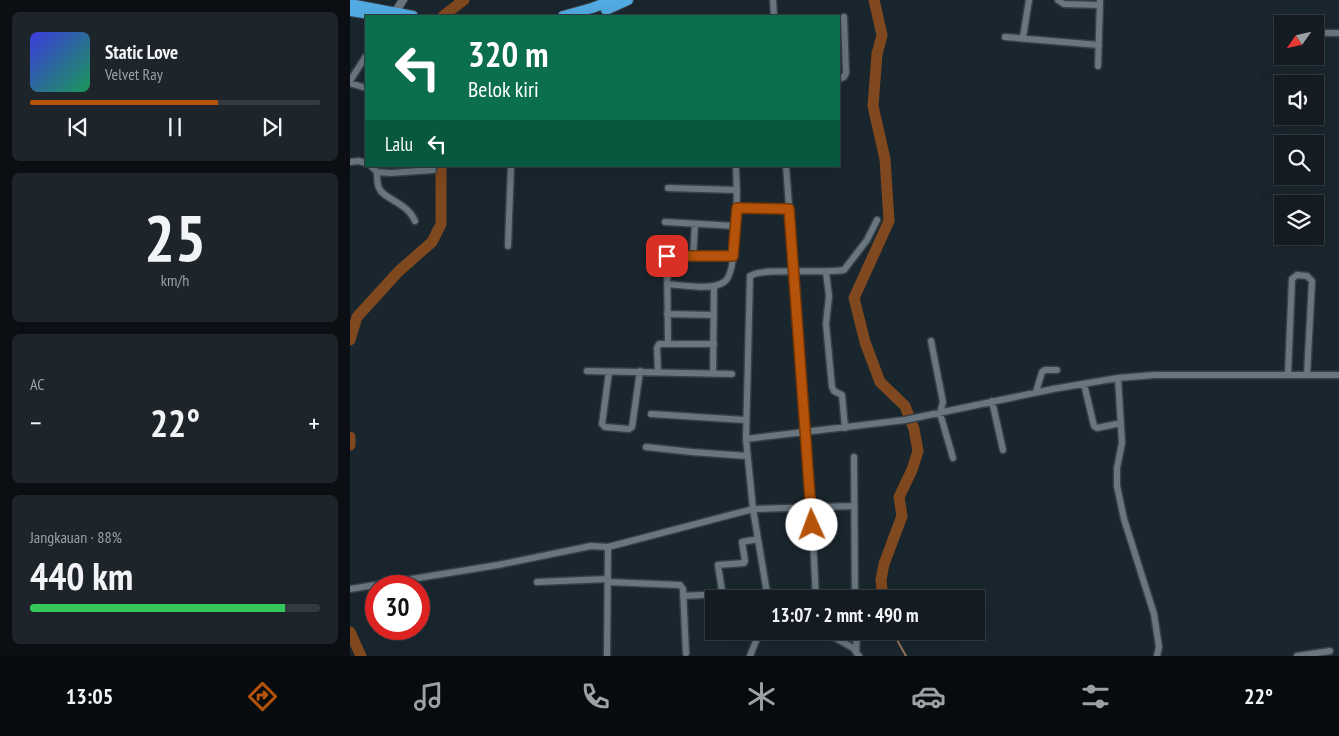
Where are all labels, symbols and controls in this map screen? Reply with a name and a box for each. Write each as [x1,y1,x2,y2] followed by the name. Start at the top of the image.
[1274,15,1324,65] north arrow
[1274,15,1324,245] map controls
[468,31,549,77] text: 320 m
[385,35,450,100] icon: left
[105,40,178,64] text: Static Love
[105,64,163,84] text: Velvet Ray
[468,75,539,103] text: Belok kiri
[1274,75,1324,125] button: sound
[64,113,92,141] icon: previous
[161,113,189,141] icon: pause
[258,113,286,141] icon: next
[423,130,451,158] icon: left
[385,132,413,156] text: Lalu
[1274,135,1324,185] button: search
[144,195,206,279] text: 25
[1274,195,1324,245] button: layers
[646,235,688,277] pin
[653,242,681,270] icon: arrive
[161,270,189,290] text: km/h
[30,374,45,394] text: AC
[150,398,200,447] text: 22°
[30,404,42,441] text: −
[308,404,320,441] text: +
[785,498,837,550] position arrow
[30,527,122,547] text: Jangkauan · 88%
[30,551,133,600] text: 440 km
[365,575,430,640] speed limit sign: 30
[771,603,919,627] text: 13:07 · 2 mnt · 490 m
[245,679,280,714] icon: directions
[411,679,446,714] icon: music
[578,679,613,714] icon: phone
[744,679,779,714] icon: climate
[911,679,946,714] icon: car
[1078,679,1113,714] icon: filters
[66,682,113,710] text: 13:05
[1244,682,1273,710] text: 22°

